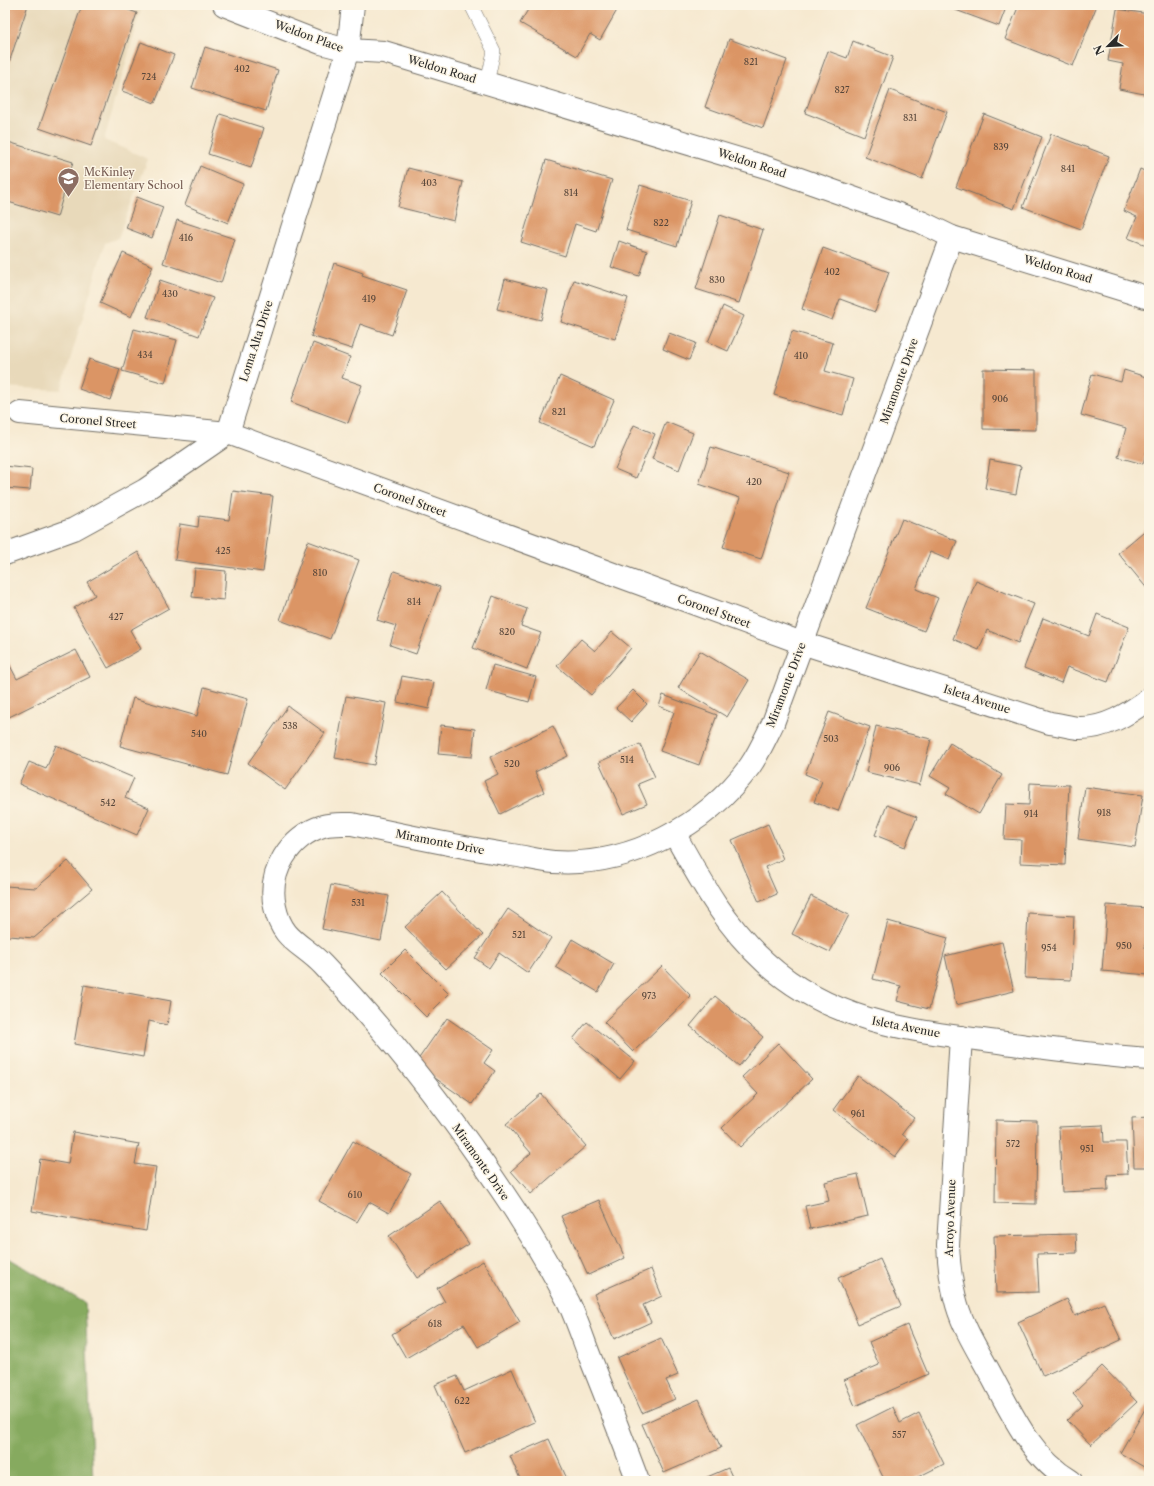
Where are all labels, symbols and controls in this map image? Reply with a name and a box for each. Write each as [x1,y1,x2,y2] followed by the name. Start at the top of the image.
[272,17,345,55] street label: Weldon Place
[1088,26,1128,66] north arrow
[1090,42,1107,57] text: N
[405,52,478,86] street label: Weldon Road
[744,56,758,67] house number: 821
[234,63,250,74] house number: 402
[142,71,156,82] house number: 724
[835,84,850,95] house number: 827
[903,112,917,123] house number: 831
[993,141,1009,152] house number: 839
[715,145,788,181] street label: Weldon Road
[1061,163,1075,174] house number: 841
[56,165,82,198] school or university icon: McKinley Elementary School
[84,165,184,192] place label: McKinley Elementary School
[421,177,437,188] house number: 403
[564,187,578,198] house number: 814
[653,217,669,228] house number: 822
[179,232,193,243] house number: 416
[1021,252,1094,286] street label: Weldon Road
[824,266,840,277] house number: 402
[709,274,725,285] house number: 830
[162,288,178,299] house number: 430
[362,293,376,304] house number: 419
[236,298,276,384] street label: Loma Alta Drive
[877,336,921,426] street label: Miramonte Drive
[137,349,153,360] house number: 434
[794,350,809,361] house number: 410
[992,393,1008,404] house number: 906
[552,406,566,417] house number: 821
[59,411,137,431] street label: Coronel Street
[746,476,762,487] house number: 420
[371,480,449,520] street label: Coronel Street
[215,545,231,556] house number: 425
[313,567,328,578] house number: 810
[675,591,753,631] street label: Coronel Street
[407,596,421,607] house number: 814
[109,611,124,622] house number: 427
[499,626,515,637] house number: 820
[763,640,809,730] street label: Miramonte Drive
[942,682,1012,716] street label: Isleta Avenue
[282,720,298,731] house number: 538
[191,728,207,739] house number: 540
[823,733,839,744] house number: 503
[620,754,634,765] house number: 514
[504,758,520,769] house number: 520
[884,762,900,773] house number: 906
[100,797,116,808] house number: 542
[1097,807,1111,818] house number: 918
[1024,808,1038,819] house number: 914
[394,827,486,857] street label: Miramonte Drive
[351,897,365,908] house number: 531
[512,929,526,940] house number: 521
[1116,940,1132,951] house number: 950
[1041,942,1057,953] house number: 954
[642,990,656,1001] house number: 973
[871,1014,941,1040] street label: Isleta Avenue
[851,1108,865,1119] house number: 961
[449,1121,513,1203] street label: Miramonte Drive
[1006,1138,1020,1149] house number: 572
[1080,1143,1094,1154] house number: 951
[942,1179,958,1258] street label: Arroyo Avenue
[348,1189,363,1200] house number: 610
[428,1318,442,1329] house number: 618
[454,1395,470,1406] house number: 622
[892,1429,907,1440] house number: 557

